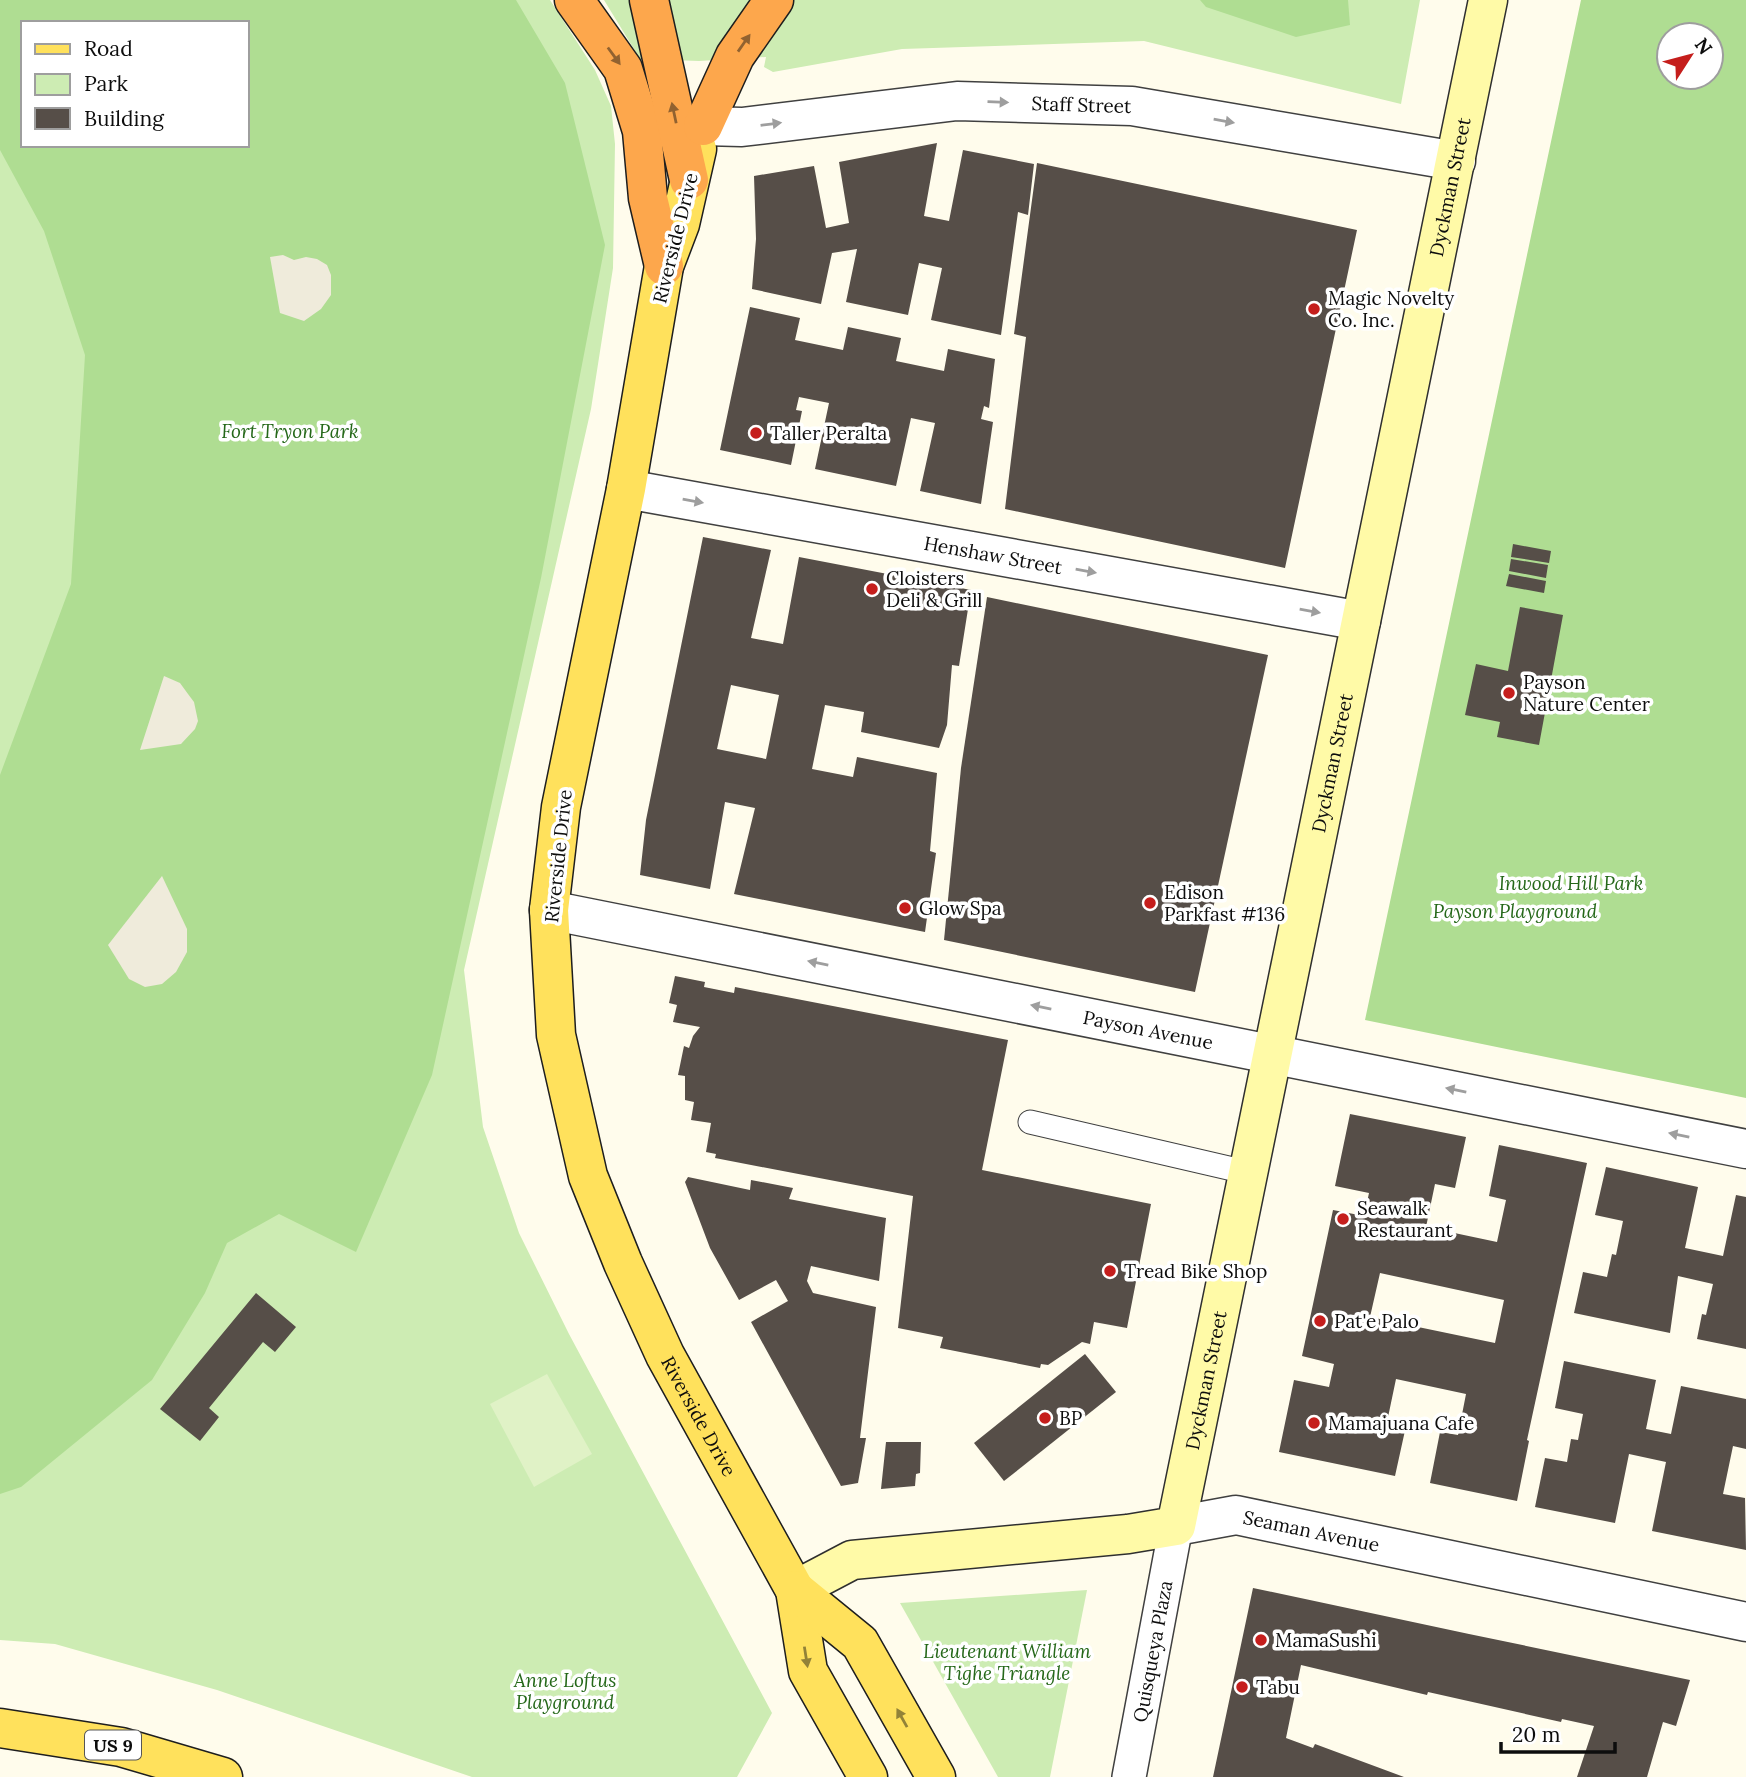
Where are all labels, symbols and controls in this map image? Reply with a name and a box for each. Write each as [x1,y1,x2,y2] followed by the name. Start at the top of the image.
[21,21,248,147] legend
[1655,21,1725,91] north arrow
[1690,33,1718,59] text: N
[737,34,751,52] one-way arrow
[84,35,133,62] text: Road
[607,46,621,65] one-way arrow
[84,70,128,97] text: Park
[1031,91,1132,118] street label: Staff Street
[987,96,1009,108] one-way arrow
[669,102,680,124] one-way arrow
[84,105,164,132] text: Building
[1424,115,1476,259] street label: Dyckman Street
[1213,116,1235,127] one-way arrow
[761,118,783,129] one-way arrow
[647,170,703,306] street label: Riverside Drive
[1328,286,1454,332] place label: Magic Novelty Co. Inc.
[1306,301,1322,317] marker: Magic Novelty Co. Inc.
[221,419,359,443] park label: Fort Tryon Park
[770,421,887,445] place label: Taller Peralta
[748,425,764,441] marker: Taller Peralta
[682,495,704,506] one-way arrow
[922,531,1065,579] street label: Henshaw Street
[886,566,983,612] place label: Cloisters Deli & Grill
[1075,566,1097,577] one-way arrow
[864,581,880,597] marker: Cloisters Deli & Grill
[1299,606,1321,617] one-way arrow
[1523,670,1651,716] place label: Payson Nature Center
[1501,685,1517,701] marker: Payson Nature Center
[1306,691,1358,835] street label: Dyckman Street
[539,788,577,924] street label: Riverside Drive
[1499,871,1643,895] park label: Inwood Hill Park
[1164,880,1285,926] place label: Edison Parkfast #136
[1142,895,1158,911] marker: Edison Parkfast #136
[919,896,1002,920] place label: Glow Spa
[1433,899,1598,923] park label: Payson Playground
[897,900,913,916] marker: Glow Spa
[807,957,829,968] one-way arrow
[1030,1002,1052,1013] one-way arrow
[1081,1005,1215,1054] street label: Payson Avenue
[1445,1085,1467,1096] one-way arrow
[1668,1130,1690,1141] one-way arrow
[1357,1196,1454,1242] place label: Seawalk Restaurant
[1335,1211,1351,1227] marker: Seawalk Restaurant
[1124,1259,1267,1283] place label: Tread Bike Shop
[1102,1263,1118,1279] marker: Tread Bike Shop
[1180,1308,1232,1452] street label: Dyckman Street
[1334,1309,1419,1333] place label: Pat'e Palo
[1312,1313,1328,1329] marker: Pat'e Palo
[656,1352,742,1481] street label: Riverside Drive
[1059,1406,1083,1430] place label: BP
[1037,1410,1053,1426] marker: BP
[1328,1411,1474,1435] place label: Mamajuana Cafe
[1306,1415,1322,1431] marker: Mamajuana Cafe
[1241,1505,1382,1557] street label: Seaman Avenue
[1128,1578,1178,1724] street label: Quisqueya Plaza
[1275,1628,1377,1652] place label: MamaSushi
[1253,1632,1269,1648] marker: MamaSushi
[923,1639,1091,1685] park label: Lieutenant William Tighe Triangle
[801,1646,812,1668] one-way arrow
[513,1668,616,1714] park label: Anne Loftus Playground
[1256,1675,1300,1699] place label: Tabu
[1234,1679,1250,1695] marker: Tabu
[896,1708,908,1727] one-way arrow
[1501,1710,1615,1754] scale bar
[1512,1721,1561,1748] text: 20 m
[85,1730,141,1760] road number: US 9

